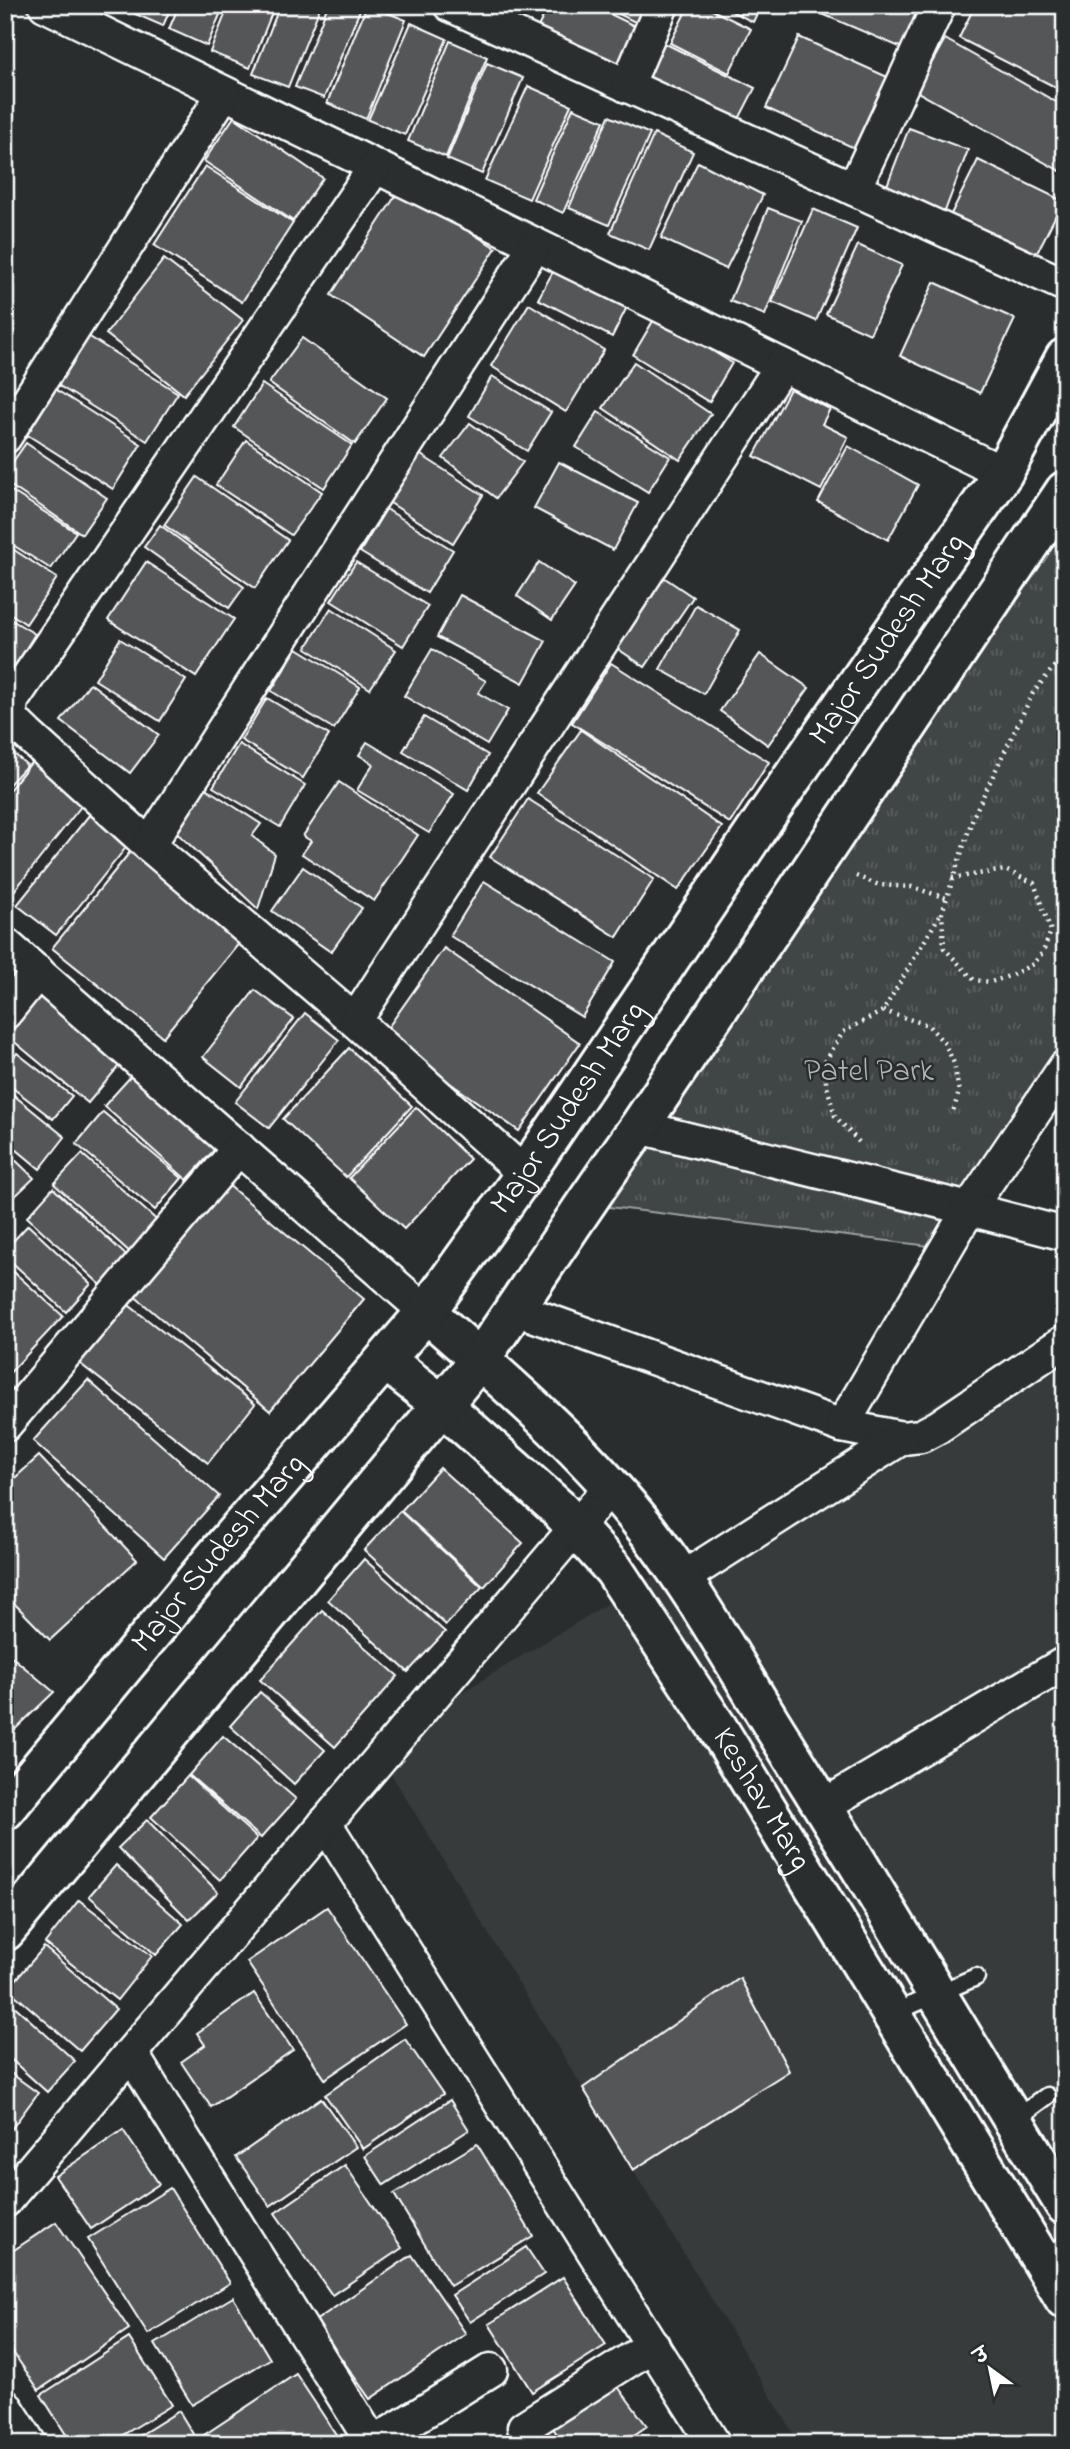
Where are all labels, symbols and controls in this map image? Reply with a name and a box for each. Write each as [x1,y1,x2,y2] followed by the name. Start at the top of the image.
[798,524,978,756] street label: Major Sudesh Marg
[479,992,658,1225] street label: Major Sudesh Marg
[804,1049,935,1096] park label: Patel Park
[120,1443,317,1664] street label: Major Sudesh Marg
[699,1719,823,1880] street label: Keshav Marg
[954,2334,1024,2404] north arrow
[968,2341,997,2373] text: उ

